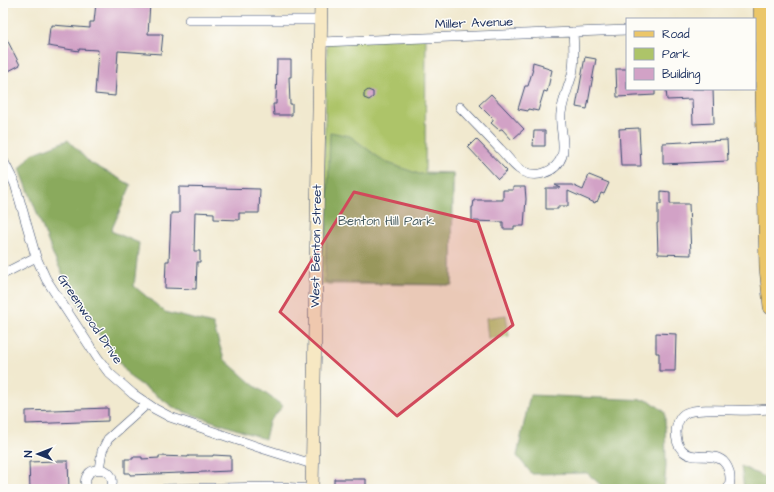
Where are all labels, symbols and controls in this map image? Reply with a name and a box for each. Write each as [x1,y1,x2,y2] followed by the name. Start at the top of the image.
[434,13,514,33] street label: Miller Avenue
[626,18,756,90] legend
[662,26,690,43] text: Road
[662,46,690,63] text: Park
[662,66,700,84] text: Building
[306,183,326,308] street label: West Benton Street
[338,212,434,230] park label: Benton Hill Park
[53,270,127,368] street label: Greenwood Drive
[18,434,58,474] north arrow
[21,450,36,457] text: N

